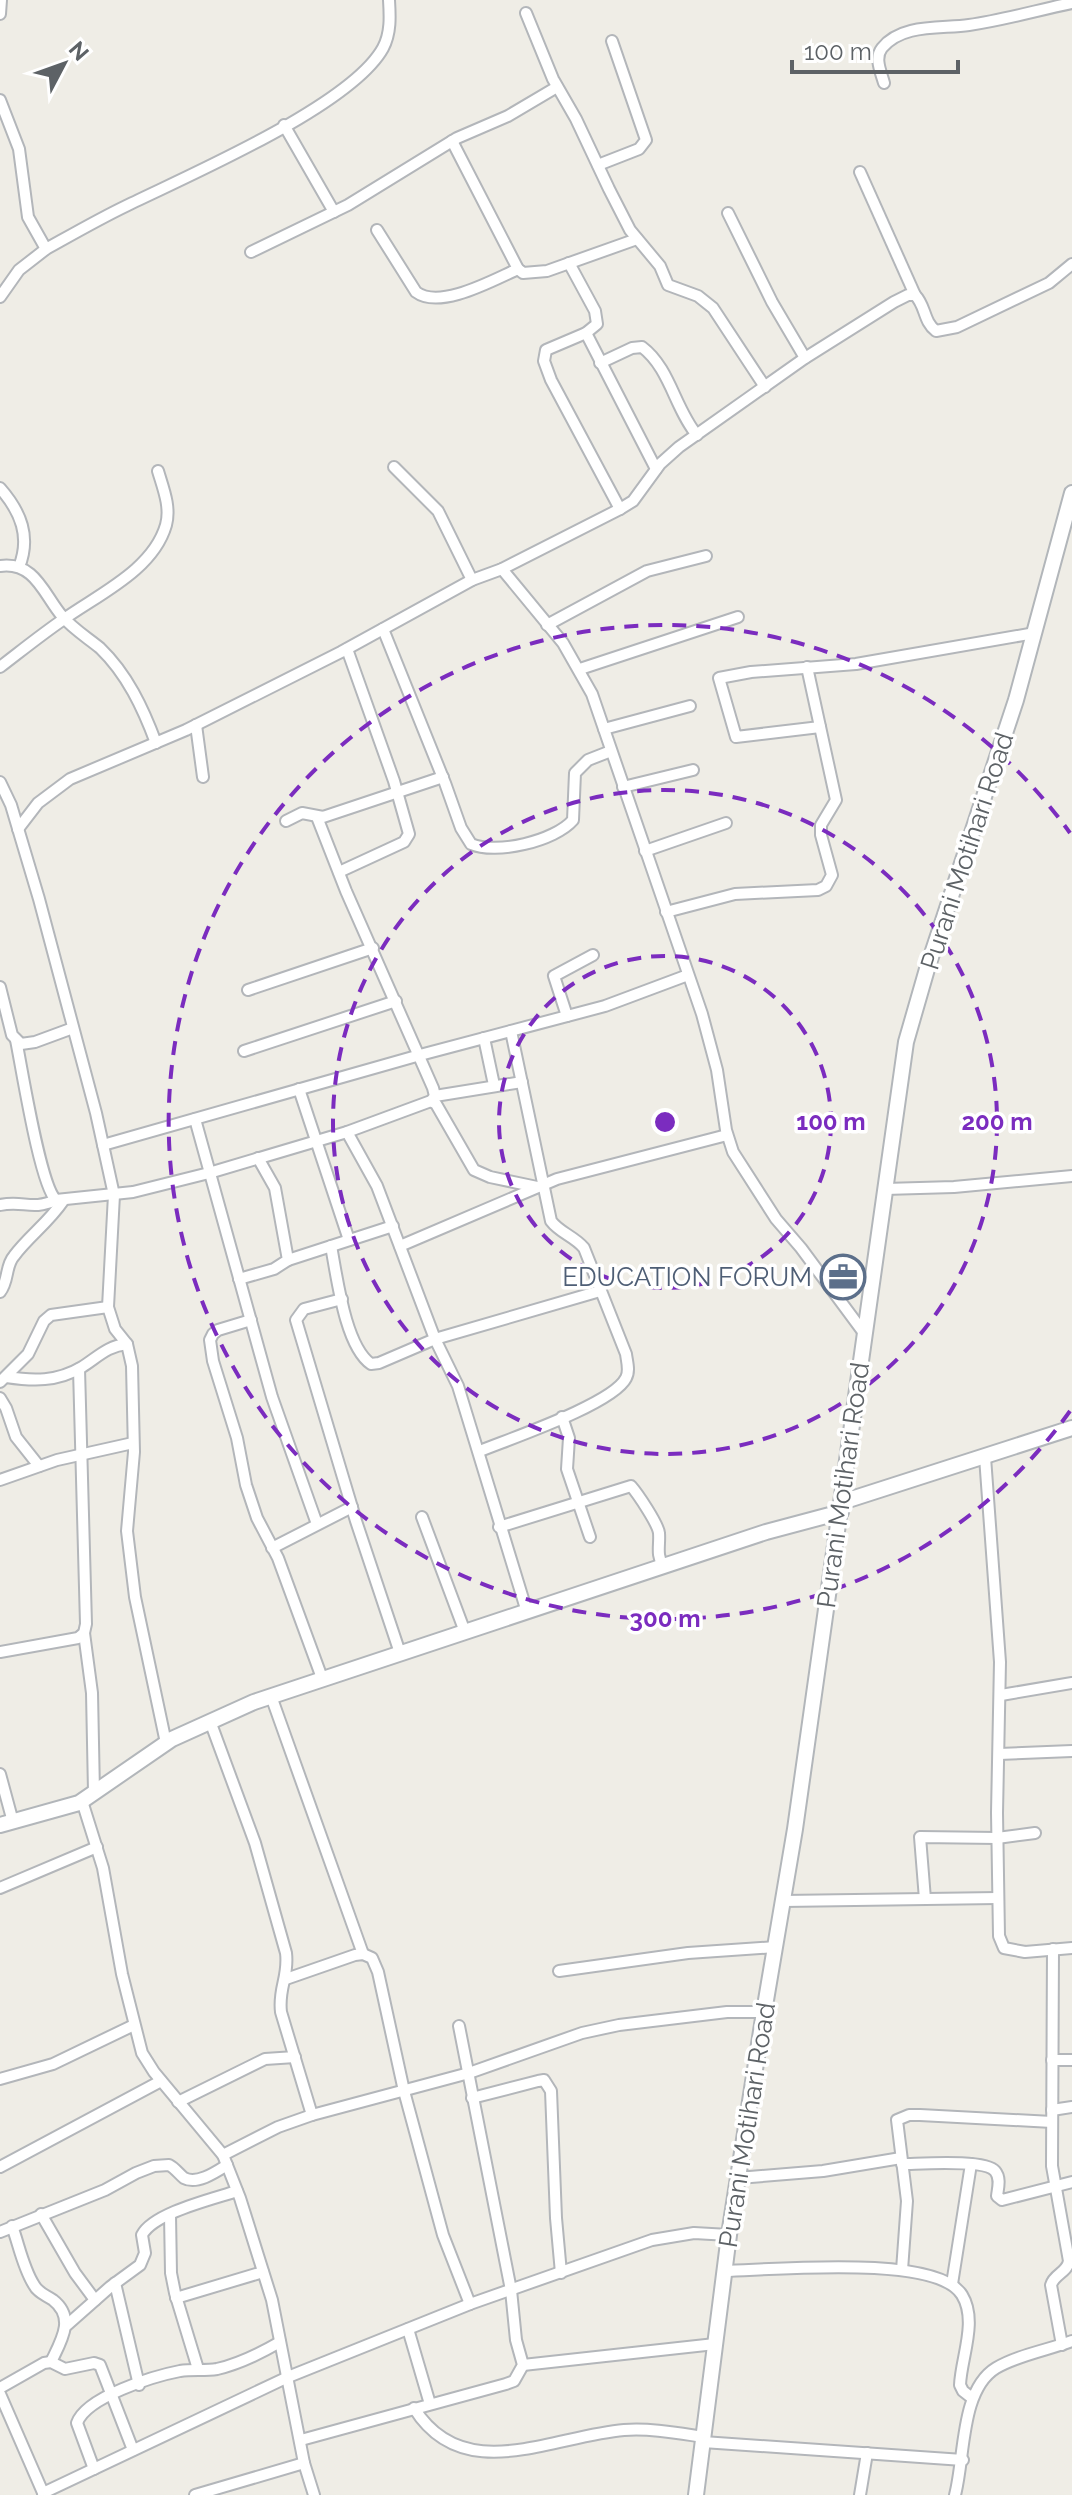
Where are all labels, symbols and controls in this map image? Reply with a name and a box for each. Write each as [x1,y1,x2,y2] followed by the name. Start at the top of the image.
[24,24,104,104] north arrow
[792,24,958,74] scale bar
[64,36,94,66] text: N
[804,37,872,66] text: 100 m
[914,729,1020,973] street label: Purani Motihari Road
[796,1107,866,1136] text: 100 m
[961,1107,1033,1136] text: 200 m
[651,1108,679,1136] centre of rings
[819,1253,867,1301] office icon: EDUCATION FORUM
[562,1262,812,1292] place label: EDUCATION FORUM
[811,1360,875,1610] street label: Purani Motihari Road
[630,1604,700,1633] text: 300 m
[713,2000,781,2250] street label: Purani Motihari Road

